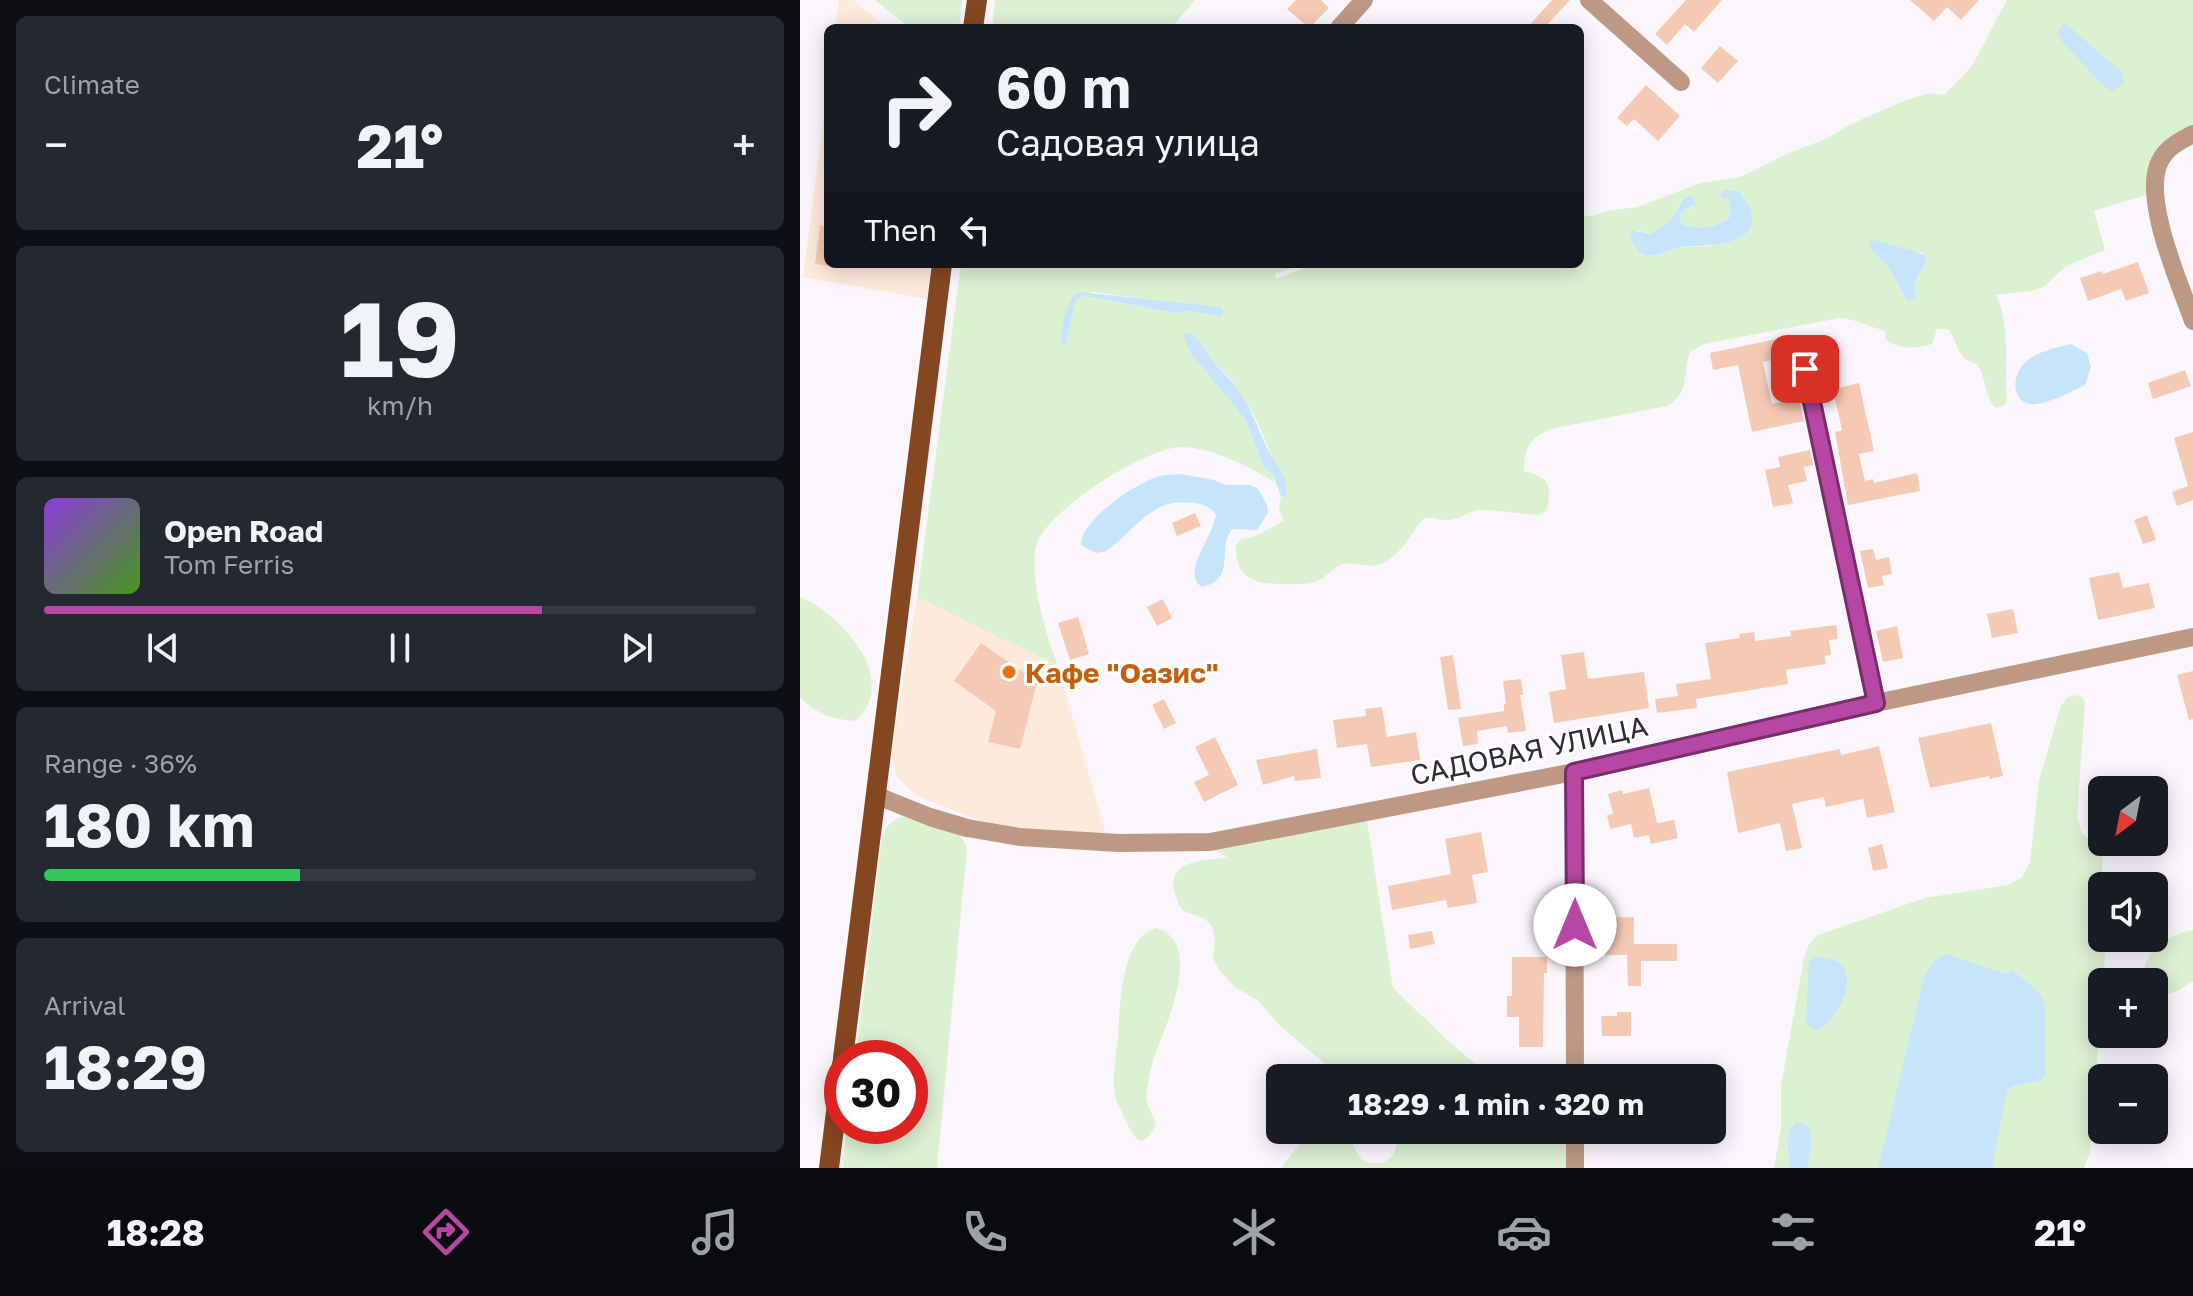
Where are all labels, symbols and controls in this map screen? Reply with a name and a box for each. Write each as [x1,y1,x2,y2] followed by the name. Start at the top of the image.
[996,53,1131,120] text: 60 m
[864,56,968,160] icon: right
[44,69,140,100] text: Climate
[357,109,443,181] text: 21°
[44,118,68,171] text: −
[732,118,756,171] text: +
[996,121,1260,164] text: Садовая улица
[953,208,997,252] icon: left
[864,212,937,248] text: Then
[340,275,460,400] text: 19
[1771,335,1839,403] pin
[1783,347,1827,391] icon: arrive
[367,390,433,421] text: km/h
[164,513,323,549] text: Open Road
[164,549,294,580] text: Tom Ferris
[141,626,185,670] icon: previous
[378,626,422,670] icon: pause
[615,626,659,670] icon: next
[1025,656,1219,689] place label: Кафе "Оазис"
[1000,663,1018,681] marker: Кафе "Оазис"
[1407,709,1651,791] street label: САДОВАЯ УЛИЦА
[44,748,197,779] text: Range · 36%
[2088,776,2168,856] north arrow
[2088,776,2168,1144] map controls
[44,788,255,860] text: 180 km
[2088,872,2168,952] button: sound
[1533,883,1617,967] position arrow
[2088,968,2168,1048] button: +
[44,990,125,1021] text: Arrival
[44,1030,207,1102] text: 18:29
[824,1040,928,1144] speed limit sign: 30
[2088,1064,2168,1144] button: −
[1348,1086,1644,1122] text: 18:29 · 1 min · 320 m
[418,1204,474,1260] icon: directions
[687,1204,743,1260] icon: music
[957,1204,1013,1260] icon: phone
[1226,1204,1282,1260] icon: climate
[1496,1204,1552,1260] icon: car
[1765,1204,1821,1260] icon: filters
[107,1211,205,1254] text: 18:28
[2034,1211,2086,1254] text: 21°

